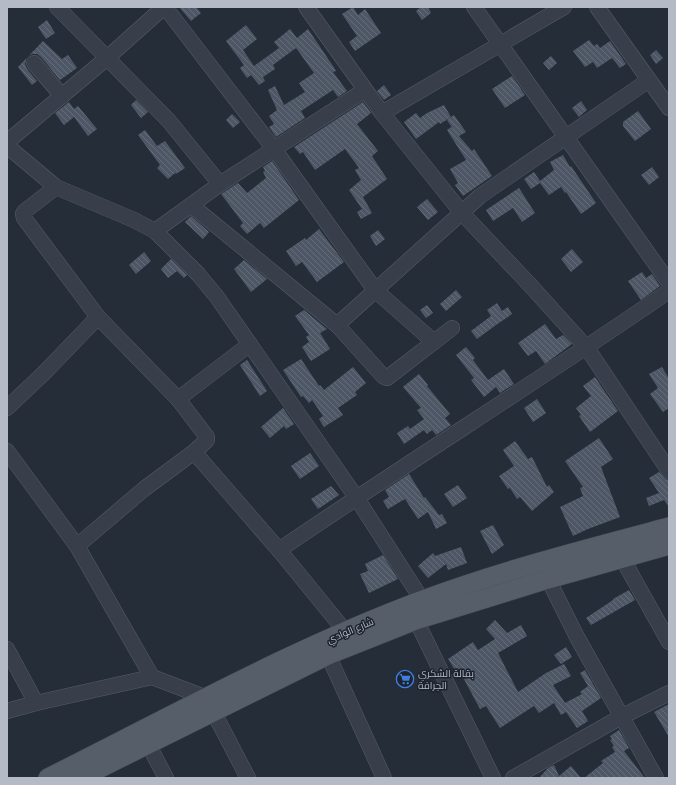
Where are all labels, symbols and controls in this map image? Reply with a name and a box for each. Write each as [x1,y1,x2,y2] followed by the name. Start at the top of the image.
[325,615,376,647] street label: شارع الوادي
[418,667,474,692] place label: بقالة الشكري الجرافة
[395,669,415,689] supermarket icon: بقالة الشكري الجرافة

